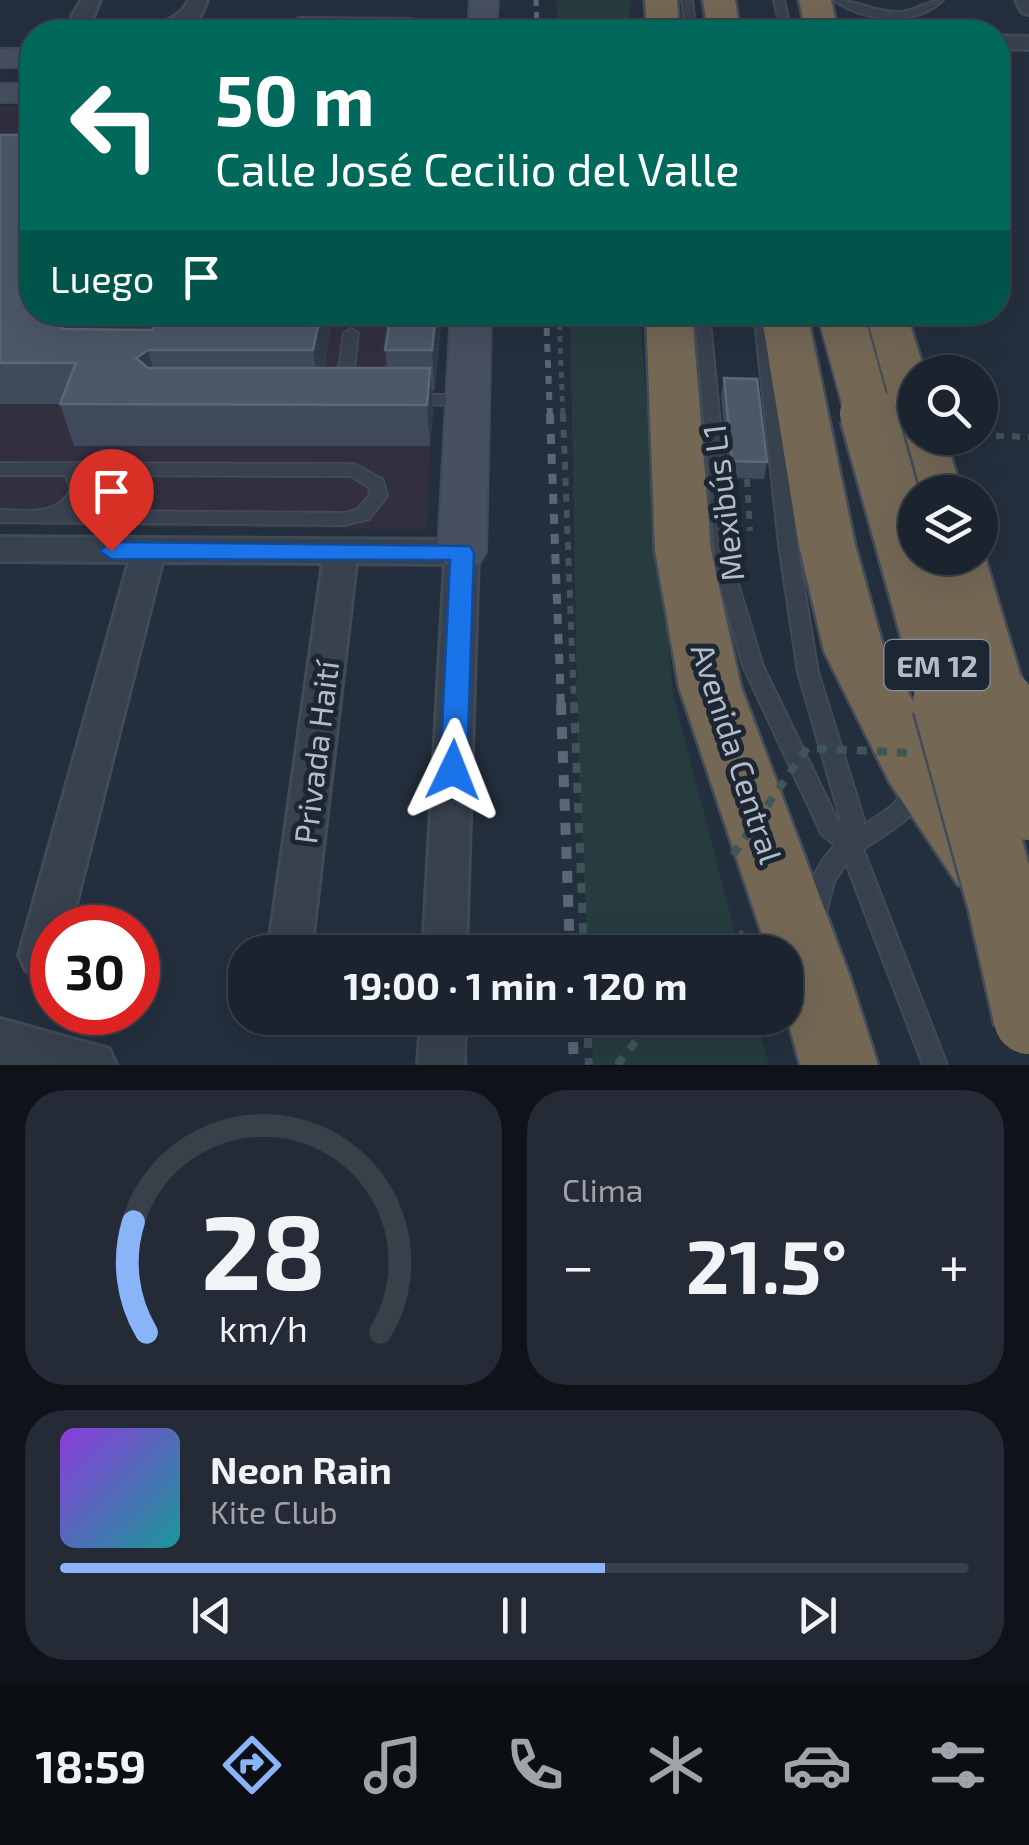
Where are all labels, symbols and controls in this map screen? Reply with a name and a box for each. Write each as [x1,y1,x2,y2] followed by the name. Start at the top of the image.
[215,56,375,140] text: 50 m
[50,60,180,190] icon: left
[215,141,739,195] text: Calle José Cecilio del Valle
[174,250,229,305] icon: arrive
[50,255,154,301] text: Luego
[898,355,998,575] map controls
[898,355,998,455] button: search
[694,422,750,584] street label: Mexibús L1
[69,449,154,552] pin
[84,464,139,519] icon: arrive
[898,475,998,575] button: layers
[685,638,792,868] street label: Avenida Central
[884,640,990,690] road number: EM 12
[285,657,345,846] street label: Privada Haití
[401,718,505,822] position arrow
[30,905,160,1035] speed limit sign: 30
[343,962,688,1008] text: 19:00 · 1 min · 120 m
[562,1170,643,1208] text: Clima
[201,1186,326,1311] text: 28
[686,1219,847,1309] text: 21.5°
[562,1231,594,1297] text: −
[939,1231,969,1297] text: +
[219,1306,308,1349] text: km/h
[210,1446,392,1492] text: Neon Rain
[210,1492,338,1530] text: Kite Club
[184,1588,239,1643] icon: previous
[487,1588,542,1643] icon: pause
[790,1588,845,1643] icon: next
[217,1730,287,1800] icon: directions
[358,1730,428,1800] icon: music
[500,1730,570,1800] icon: phone
[641,1730,711,1800] icon: climate
[782,1730,852,1800] icon: car
[923,1730,993,1800] icon: filters
[36,1738,146,1792] text: 18:59

